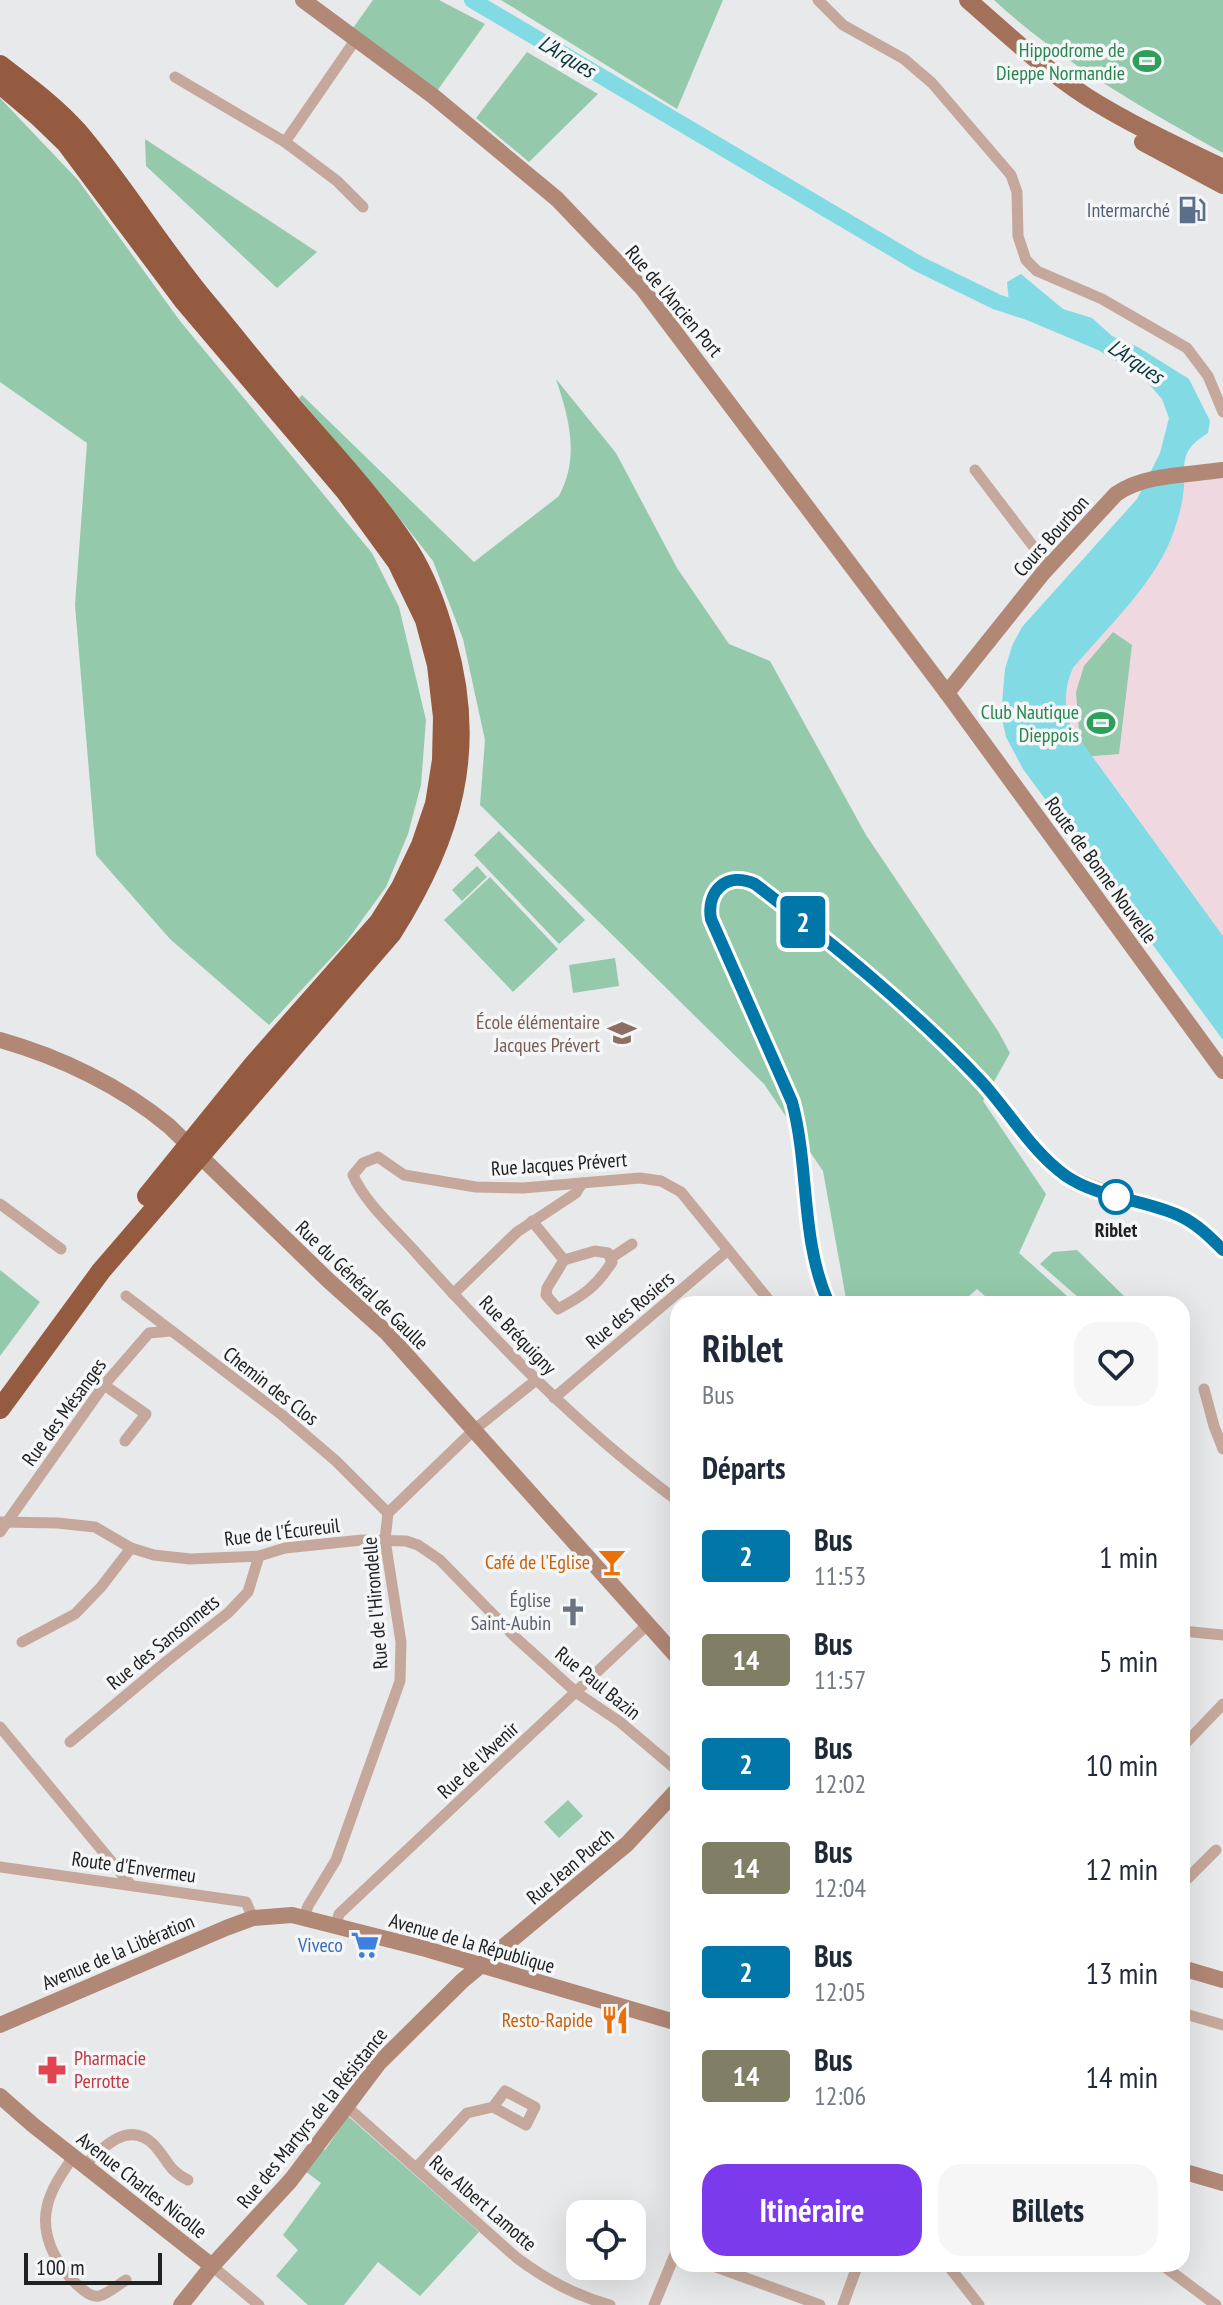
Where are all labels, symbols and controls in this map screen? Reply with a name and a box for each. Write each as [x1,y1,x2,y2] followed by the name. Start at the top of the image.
[534,28,602,85] water label: L'Arques
[996,37,1125,86] place label: Hippodrome de Dieppe Normandie
[1132,46,1162,76] sports icon: Hippodrome de Dieppe Normandie
[1177,195,1207,225] fuel station icon: Intermarché
[1087,197,1170,223] place label: Intermarché
[620,240,729,363] street label: Rue de l'Ancien Port
[1103,332,1171,391] water label: L'Arques
[1008,490,1094,582] street label: Cours Bourbon
[981,699,1079,748] place label: Club Nautique Dieppois
[1086,708,1116,738] sports icon: Club Nautique Dieppois
[1039,792,1163,948] street label: Route de Bonne Nouvelle
[777,896,829,948] line badge: 2
[796,903,810,940] text: 2
[476,1009,600,1058] place label: École élémentaire Jacques Prévert
[607,1018,637,1048] school or university icon: École élémentaire Jacques Prévert
[490,1146,628,1182] street label: Rue Jacques Prévert
[1099,1180,1133,1214] marker: Riblet
[290,1215,434,1355] street label: Rue du Général de Gaulle
[1095,1217,1138,1243] place label: Riblet
[580,1265,680,1355] street label: Rue des Rosiers
[474,1290,563,1380] street label: Rue Bréquigny
[1074,1322,1158,1406] button: heart
[702,1323,783,1372] text: Riblet
[218,1341,324,1431] street label: Chemin des Clos
[16,1353,112,1471] street label: Rue des Mésanges
[702,1378,734,1411] text: Bus
[702,1448,785,1487] text: Départs
[223,1512,341,1552] street label: Rue de l'Écureuil
[814,1520,853,1559] text: Bus
[356,1536,394,1670] street label: Rue de l'Hirondelle
[739,1537,753,1574] text: 2
[1099,1537,1158,1576] text: 1 min
[597,1547,627,1577] bar icon: Café de l'Eglise
[485,1549,590,1575] place label: Café de l'Eglise
[814,1559,866,1592] text: 11:53
[471,1587,551,1636] place label: Église Saint-Aubin
[101,1588,225,1695] street label: Rue des Sansonnets
[558,1597,588,1627] church icon: Église Saint-Aubin
[814,1624,853,1663] text: Bus
[550,1641,646,1725] street label: Rue Paul Bazin
[733,1641,759,1678] text: 14
[1099,1641,1158,1680] text: 5 min
[814,1663,866,1696] text: 11:57
[432,1715,524,1804] street label: Rue de l'Avenir
[814,1728,853,1767] text: Bus
[739,1745,753,1782] text: 2
[1085,1745,1158,1784] text: 10 min
[814,1767,866,1800] text: 12:02
[521,1822,619,1910] street label: Rue Jean Puech
[814,1832,853,1871] text: Bus
[70,1845,198,1889] street label: Route d'Envermeu
[733,1849,759,1886] text: 14
[1085,1849,1158,1888] text: 12 min
[814,1871,866,1904] text: 12:04
[386,1907,558,1979] street label: Avenue de la République
[38,1908,198,1996] street label: Avenue de la Libération
[350,1930,380,1960] supermarket icon: Viveco
[297,1932,343,1958] place label: Viveco
[814,1936,853,1975] text: Bus
[739,1953,753,1990] text: 2
[1085,1953,1158,1992] text: 13 min
[814,1975,866,2008] text: 12:05
[600,2005,630,2035] restaurant icon: Resto-Rapide
[502,2007,593,2033] place label: Resto-Rapide
[231,2022,393,2214] street label: Rue des Martyrs de la Résistance
[814,2040,853,2079] text: Bus
[74,2045,146,2094] place label: Pharmacie Perrotte
[37,2055,67,2085] pharmacy icon: Pharmacie Perrotte
[733,2057,759,2094] text: 14
[1085,2057,1158,2096] text: 14 min
[814,2079,866,2112] text: 12:06
[72,2126,212,2244] street label: Avenue Charles Nicolle
[424,2149,542,2257] street label: Rue Albert Lamotte
[702,2164,922,2256] button: Itinéraire
[938,2164,1158,2256] button: Billets
[566,2200,646,2280] map controls
[566,2200,646,2280] button: locate
[24,2249,162,2285] scale bar
[36,2253,85,2281] text: 100 m

